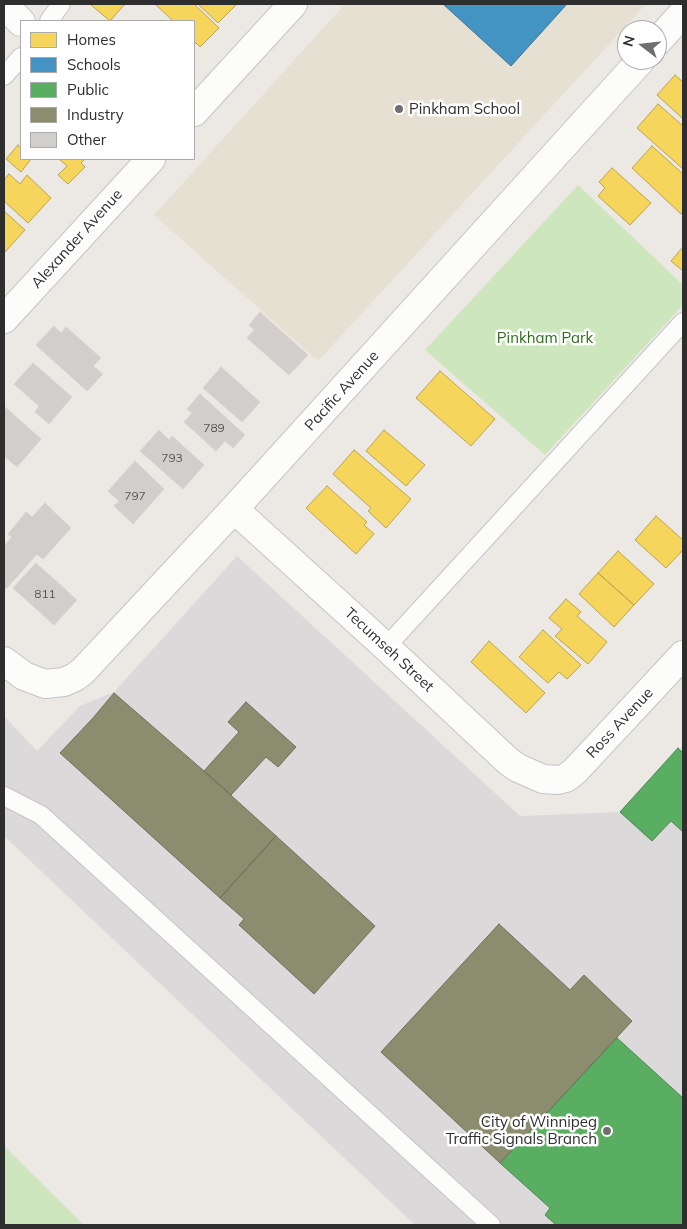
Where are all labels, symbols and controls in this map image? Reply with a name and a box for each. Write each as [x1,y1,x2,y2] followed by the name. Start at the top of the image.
[20,20,195,160] legend
[617,20,667,70] north arrow
[67,30,116,49] text: Homes
[618,34,639,49] text: N
[67,55,121,74] text: Schools
[67,80,109,99] text: Public
[409,100,520,118] place label: Pinkham School
[393,103,405,115] marker: Pinkham School
[67,105,124,124] text: Industry
[67,130,106,149] text: Other
[28,186,126,292] street label: Alexander Avenue
[497,329,593,347] park label: Pinkham Park
[301,347,383,435] street label: Pacific Avenue
[203,421,225,435] house number: 789
[161,451,183,465] house number: 793
[124,489,146,503] house number: 797
[34,587,56,601] house number: 811
[341,604,437,696] street label: Tecumseh Street
[583,684,657,762] street label: Ross Avenue
[446,1113,597,1148] place label: City of Winnipeg Traffic Signals Branch
[601,1125,613,1137] marker: City of Winnipeg Traffic Signals Branch

